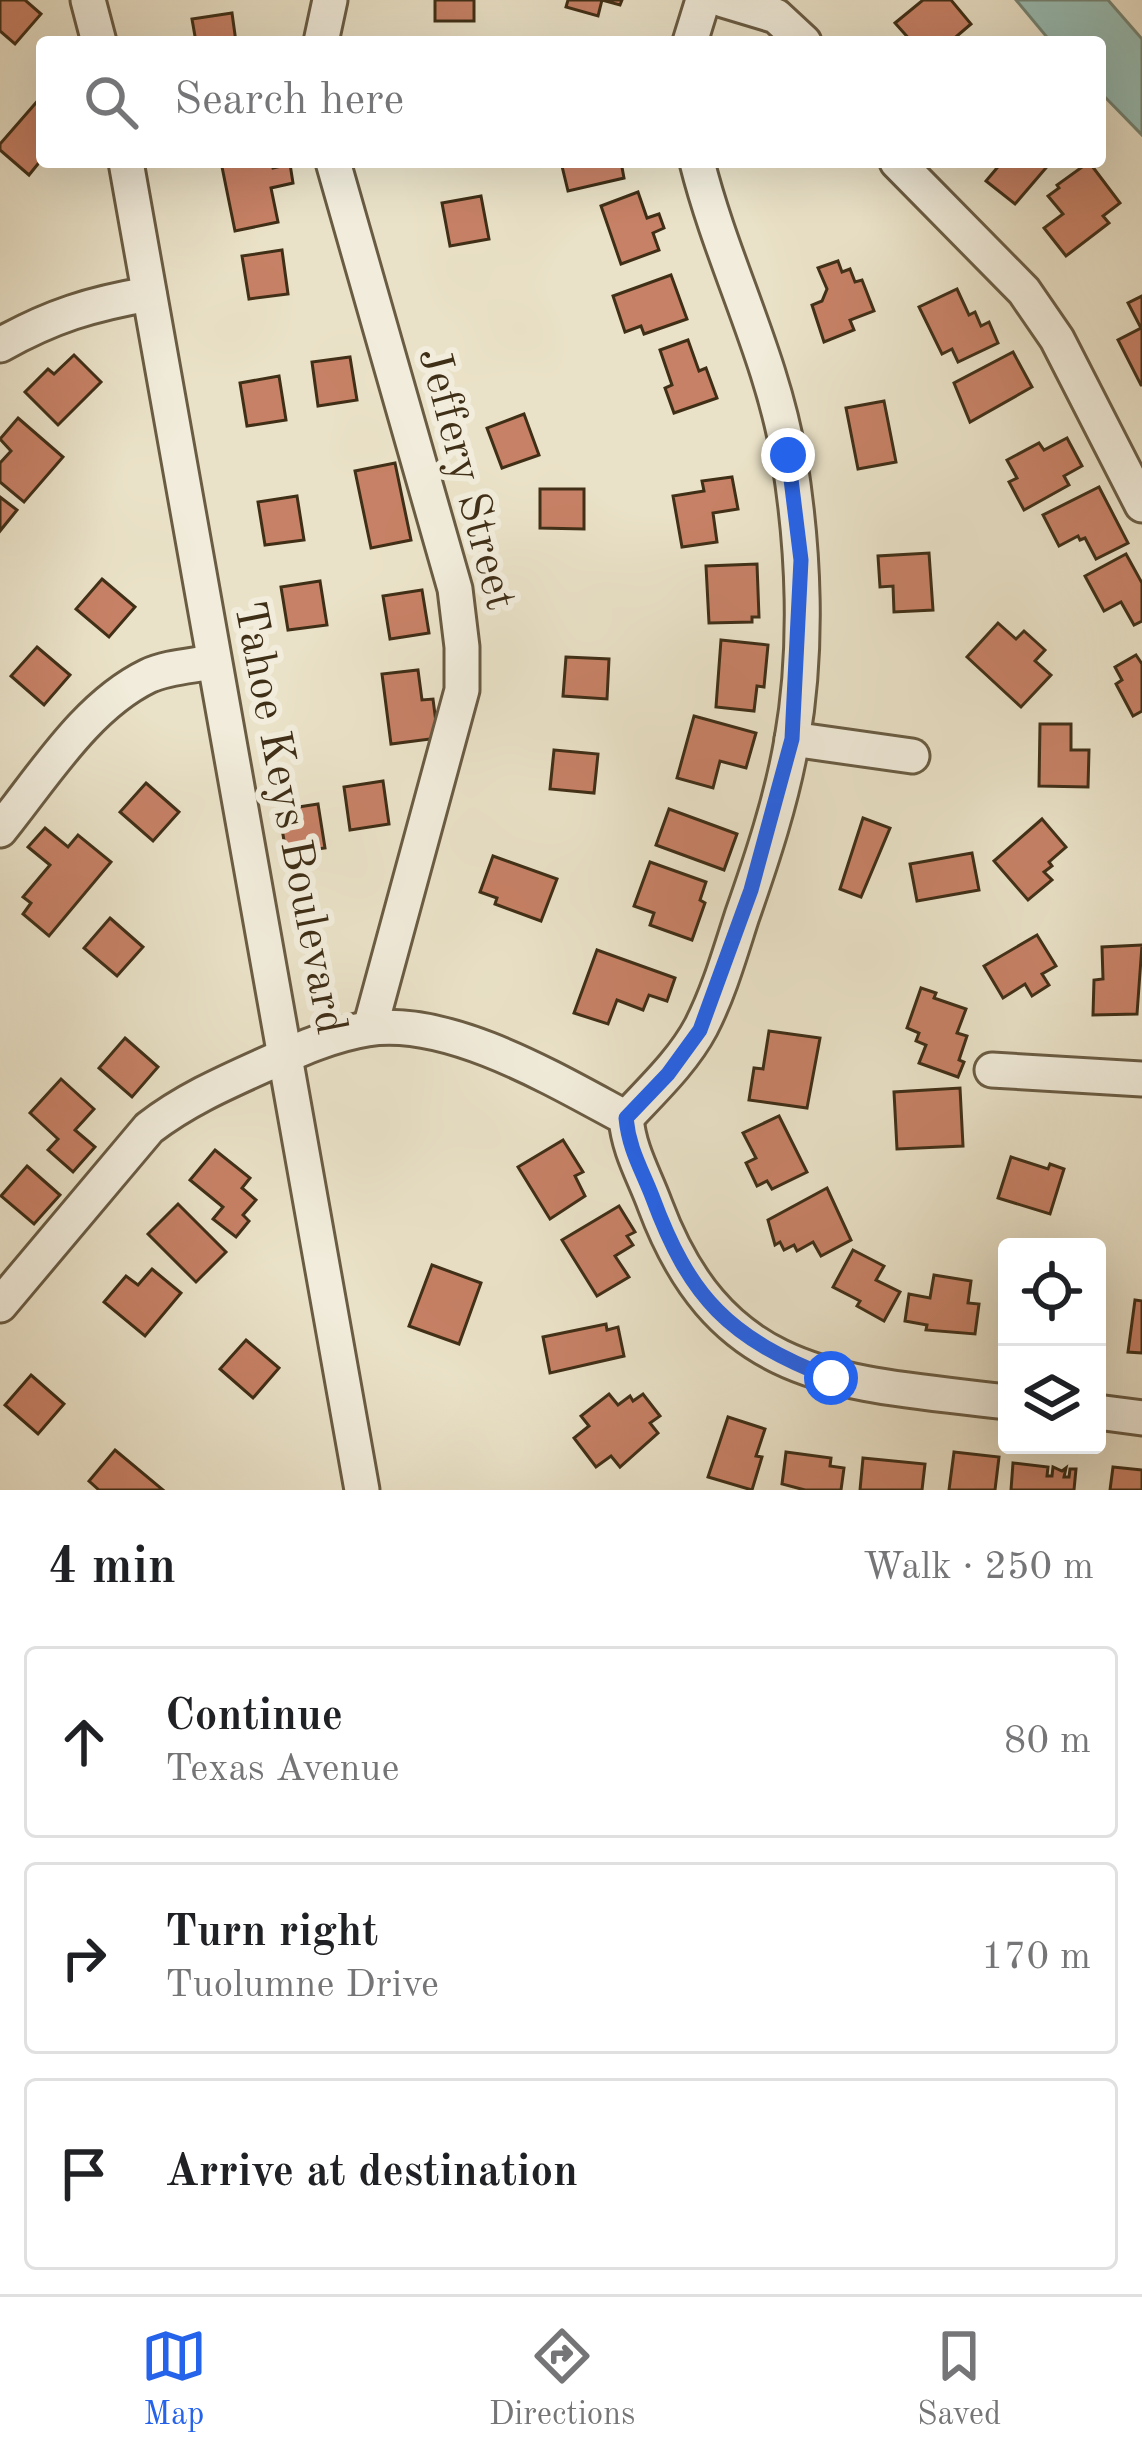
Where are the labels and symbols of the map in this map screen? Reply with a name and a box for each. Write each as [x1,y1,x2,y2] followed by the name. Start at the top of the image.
[408,343,522,615] street label: Jeffery Street
[761,428,815,482] route end
[224,598,352,1038] street label: Tahoe Keys Boulevard
[804,1351,858,1405] route start

